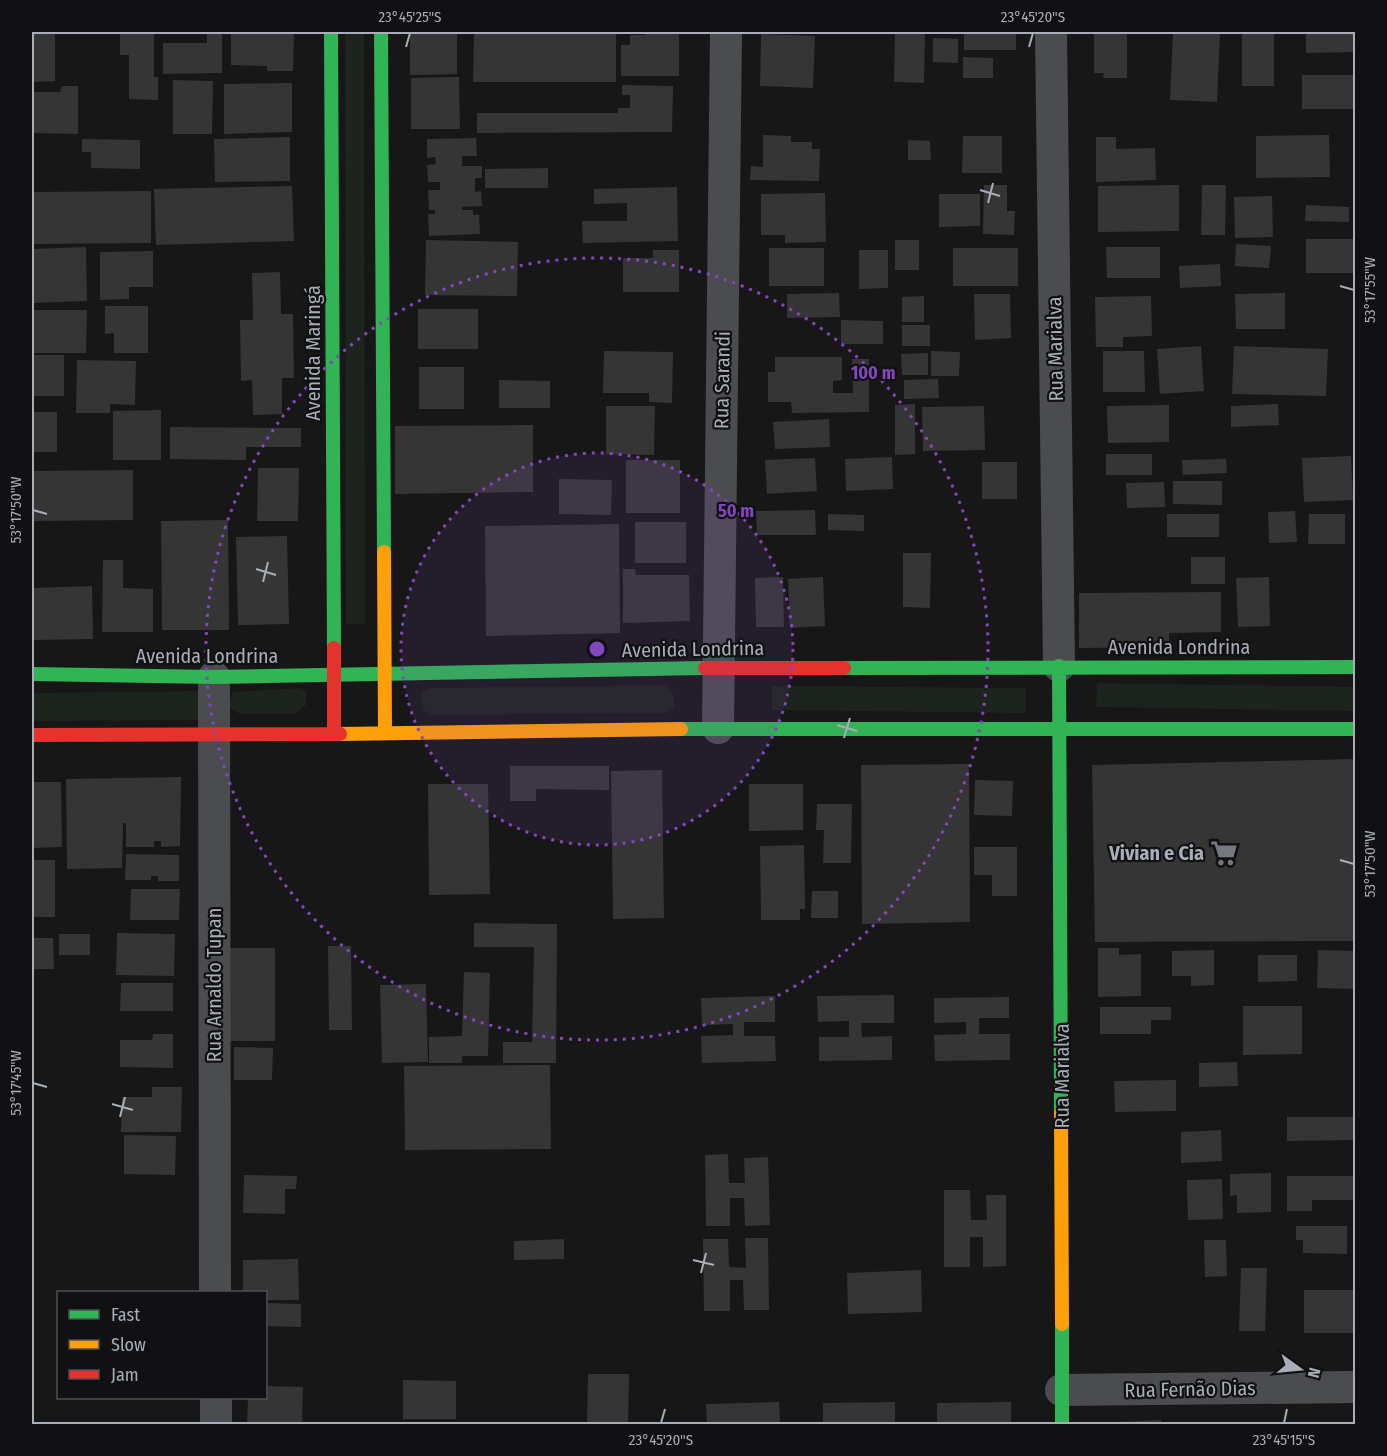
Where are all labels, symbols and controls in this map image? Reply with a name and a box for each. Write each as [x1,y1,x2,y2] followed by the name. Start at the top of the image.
[378,8,442,26] text: 23°45'25"S
[1001,8,1065,26] text: 23°45'20"S
[1361,257,1379,323] text: 53°17'55"W
[301,285,325,421] street label: Avenida Maringá
[1042,296,1068,402] street label: Rua Marialva
[709,331,735,429] street label: Rua Sarandi
[851,362,895,384] text: 100 m
[7,476,25,544] text: 53°17'50"W
[718,500,754,522] text: 50 m
[1108,635,1250,659] street label: Avenida Londrina
[622,636,764,662] street label: Avenida Londrina
[587,639,607,659] centre of rings
[136,644,278,668] street label: Avenida Londrina
[1361,830,1379,898] text: 53°17'50"W
[1209,838,1239,868] supermarket icon: Vivian e Cia
[1108,841,1204,865] place label: Vivian e Cia
[202,908,226,1062] street label: Rua Arnaldo Tupan
[1050,1024,1074,1129] street label: Rua Marialva
[7,1050,25,1116] text: 53°17'45"W
[57,1291,267,1399] legend
[111,1304,140,1326] text: Fast
[111,1334,146,1356] text: Slow
[1270,1339,1330,1399] north arrow
[111,1364,139,1386] text: Jam
[1304,1366,1324,1380] text: N
[1124,1376,1256,1402] street label: Rua Fernão Dias
[629,1431,693,1449] text: 23°45'20"S
[1253,1431,1315,1449] text: 23°45'15"S

